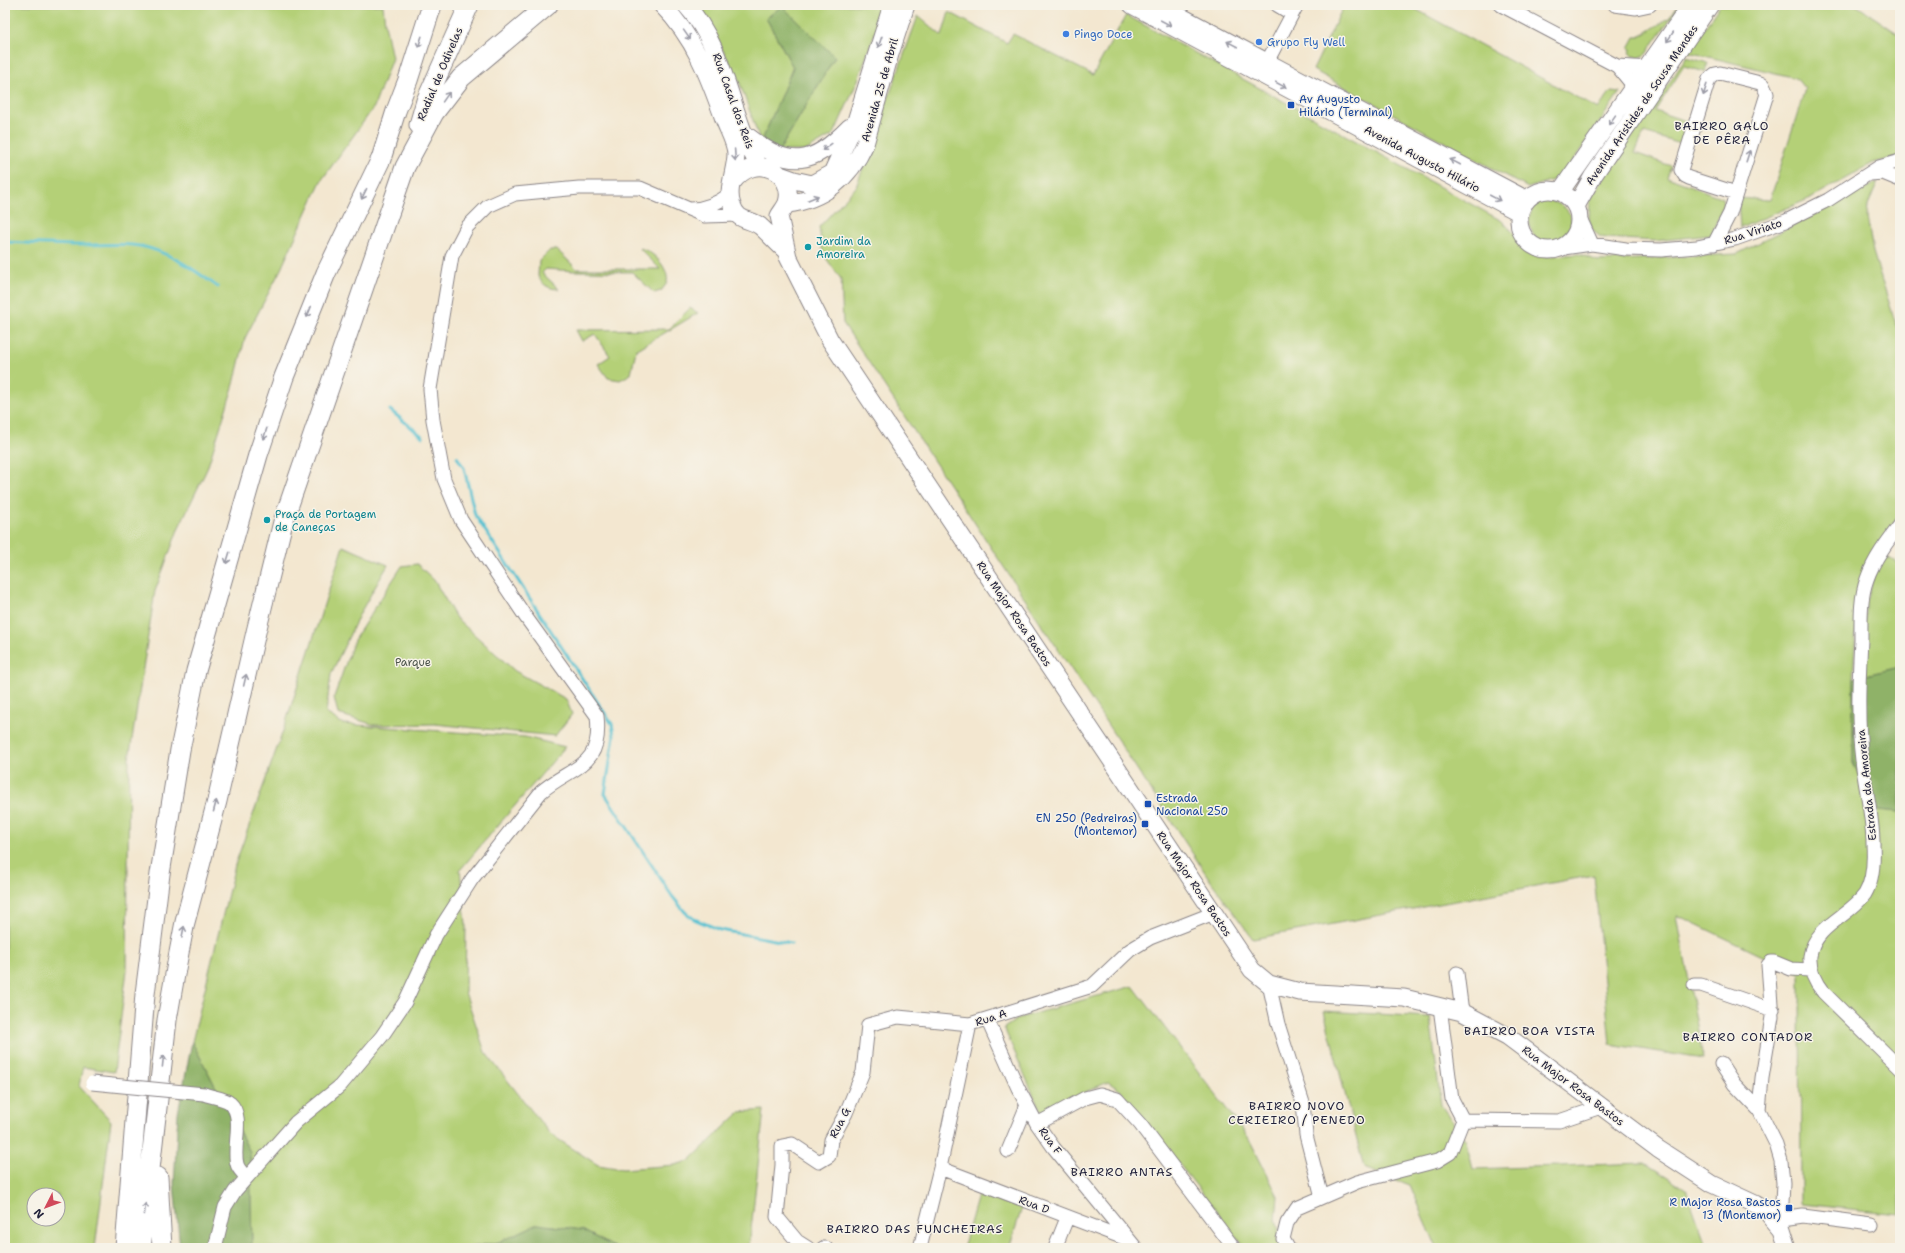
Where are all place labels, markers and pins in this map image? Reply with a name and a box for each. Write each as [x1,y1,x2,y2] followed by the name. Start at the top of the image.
[1074,27,1132,42] place label: Pingo Doce
[1061,29,1071,39] marker: Pingo Doce
[1267,35,1346,50] place label: Grupo Fly Well
[1254,37,1264,47] marker: Grupo Fly Well
[1299,92,1392,120] place label: Av Augusto Hilário (Terminal)
[1286,100,1296,110] marker: Av Augusto Hilário (Terminal)
[816,234,871,262] place label: Jardim da Amoreira
[803,242,813,252] marker: Jardim da Amoreira
[275,507,377,535] place label: Praça de Portagem de Caneças
[262,515,272,525] marker: Praça de Portagem de Caneças
[1156,791,1228,819] place label: Estrada Nacional 250
[1143,799,1153,809] marker: Estrada Nacional 250
[1036,811,1137,839] place label: EN 250 (Pedreiras) (Montemor)
[1140,819,1150,829] marker: EN 250 (Pedreiras) (Montemor)
[1669,1195,1781,1223] place label: R Major Rosa Bastos 13 (Montemor)
[1784,1203,1794,1213] marker: R Major Rosa Bastos 13 (Montemor)

